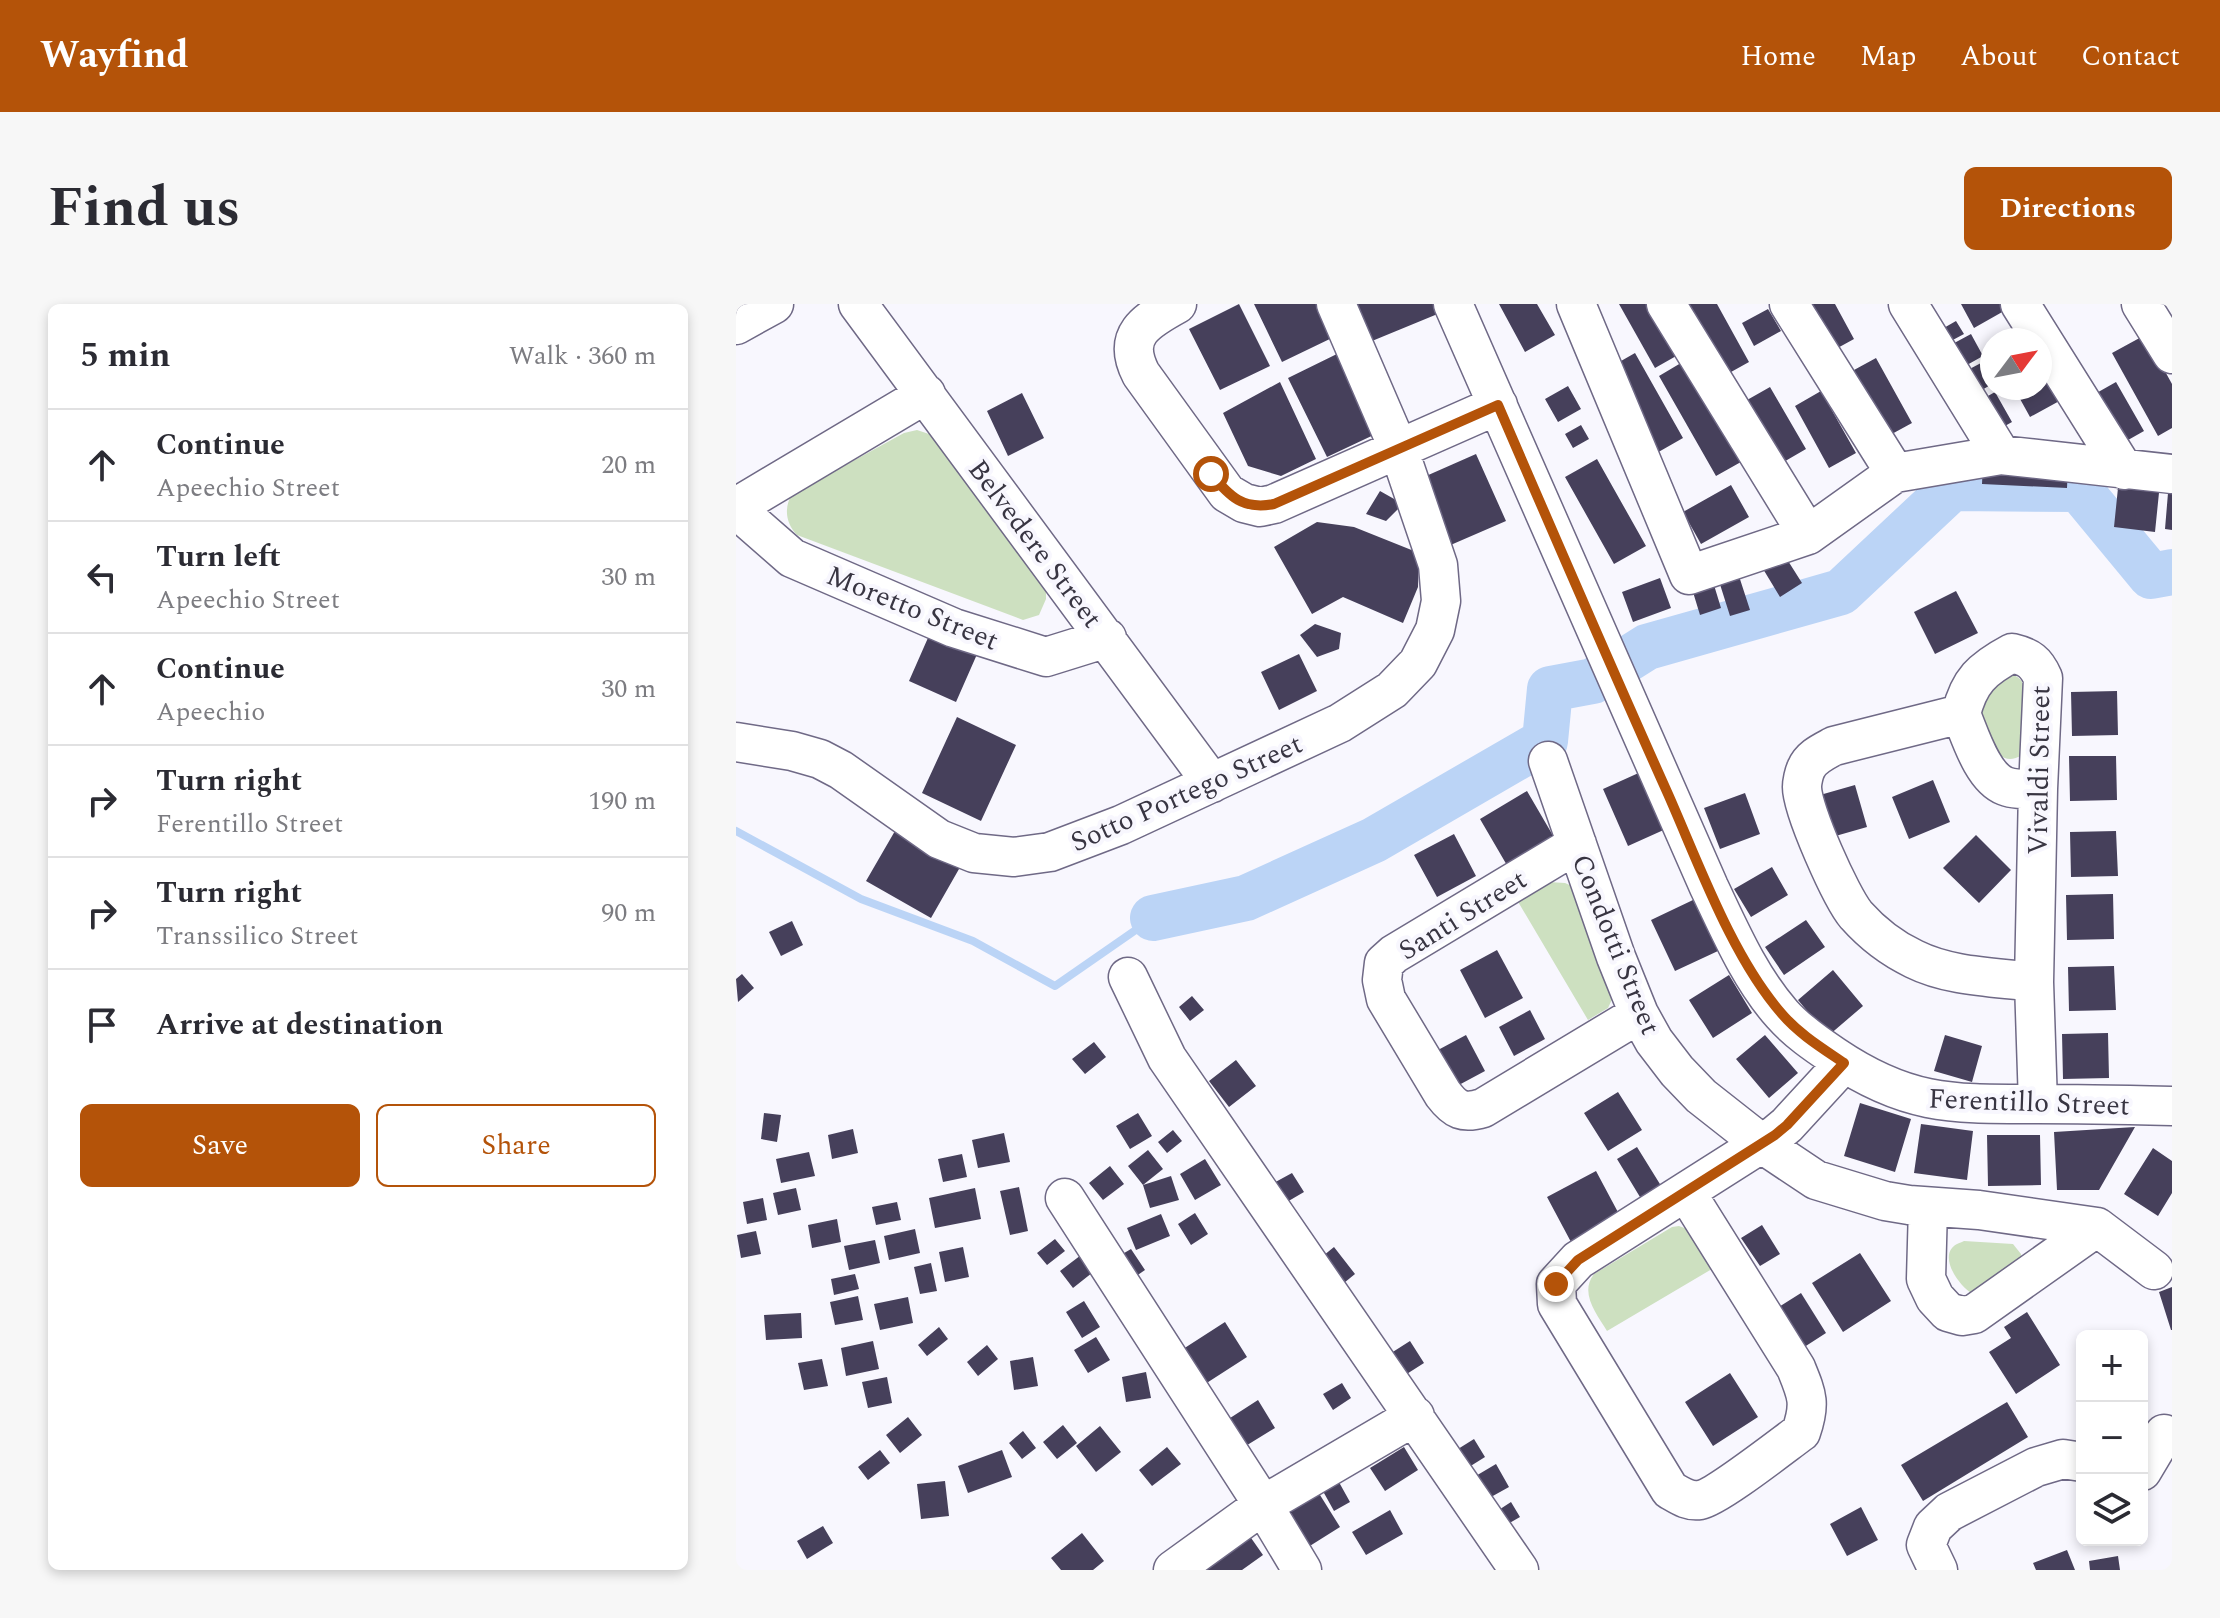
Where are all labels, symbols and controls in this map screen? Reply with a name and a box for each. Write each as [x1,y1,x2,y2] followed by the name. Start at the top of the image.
[40,27,189,85] text: Wayfind
[1740,35,1816,78] text: Home
[1860,35,1916,78] text: Map
[1960,35,2037,78] text: About
[2081,35,2180,78] text: Contact
[48,166,241,251] text: Find us
[1964,167,2172,250] button: Directions
[1980,328,2052,400] north arrow
[80,330,170,382] text: 5 min
[509,336,656,376] text: Walk · 360 m
[156,422,285,468] text: Continue
[80,443,124,487] icon: ahead
[601,445,656,485] text: 20 m
[957,450,1113,638] street label: Belvedere Street
[1193,456,1229,492] route start
[156,468,340,508] text: Apeechio Street
[156,534,281,580] text: Turn left
[820,554,1005,662] street label: Moretto Street
[80,555,124,599] icon: left
[601,557,656,597] text: 30 m
[156,580,340,620] text: Apeechio Street
[156,646,285,692] text: Continue
[80,667,124,711] icon: ahead
[601,669,656,709] text: 30 m
[2017,685,2062,855] street label: Vivaldi Street
[156,692,265,732] text: Apeechio
[1064,723,1310,864] street label: Sotto Portego Street
[156,758,302,804] text: Turn right
[80,779,124,823] icon: right
[588,781,656,821] text: 190 m
[156,804,343,844] text: Ferentillo Street
[1560,848,1671,1042] street label: Condotti Street
[1390,859,1536,972] street label: Santi Street
[156,870,302,916] text: Turn right
[80,891,124,935] icon: right
[601,893,656,933] text: 90 m
[156,916,359,956] text: Transsilico Street
[156,1002,443,1048] text: Arrive at destination
[80,1003,124,1047] icon: arrive
[1927,1077,2131,1128] street label: Ferentillo Street
[80,1104,360,1187] button: Save
[376,1104,656,1187] button: Share
[1538,1266,1574,1302] route end
[2076,1330,2148,1546] map controls
[2076,1330,2148,1402] button: +
[2076,1402,2148,1474] button: −
[2076,1474,2148,1546] button: layers

